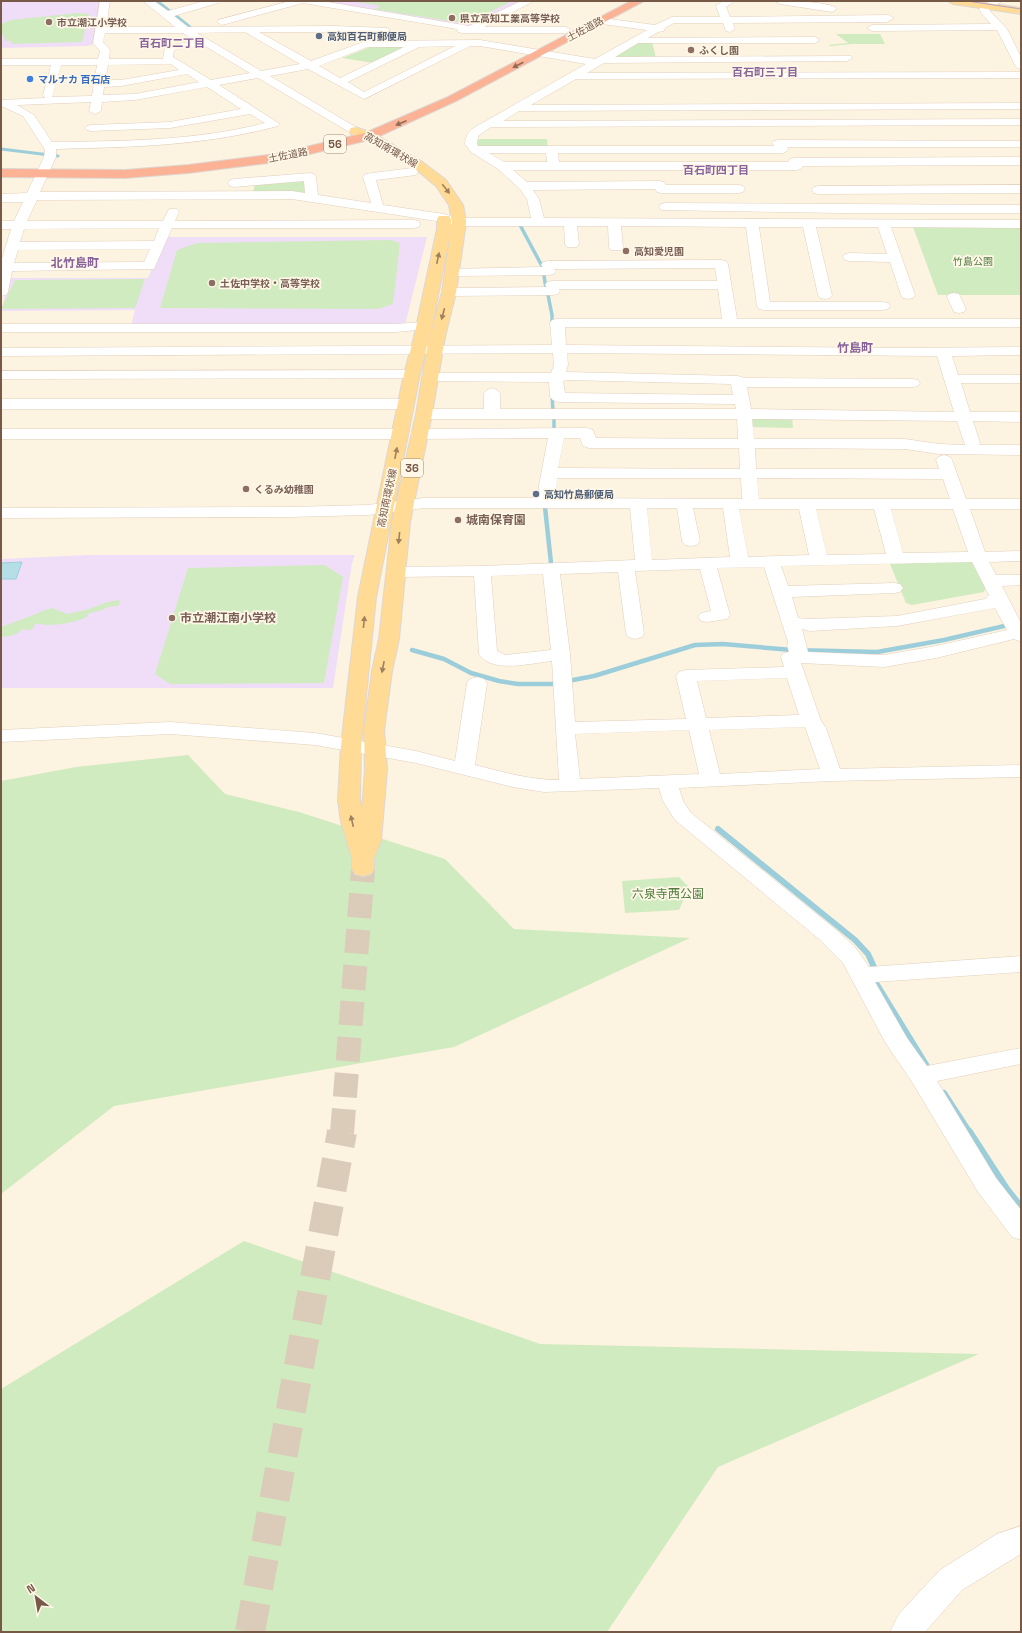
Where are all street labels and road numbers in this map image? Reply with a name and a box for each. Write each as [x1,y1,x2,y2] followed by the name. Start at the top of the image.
[564,14,606,44] street label: 土佐道路
[362,129,420,171] street label: 高知南環状線
[324,135,346,153] road number: 56
[267,145,309,165] street label: 土佐道路
[401,459,423,477] road number: 36
[374,467,400,529] street label: 高知南環状線

